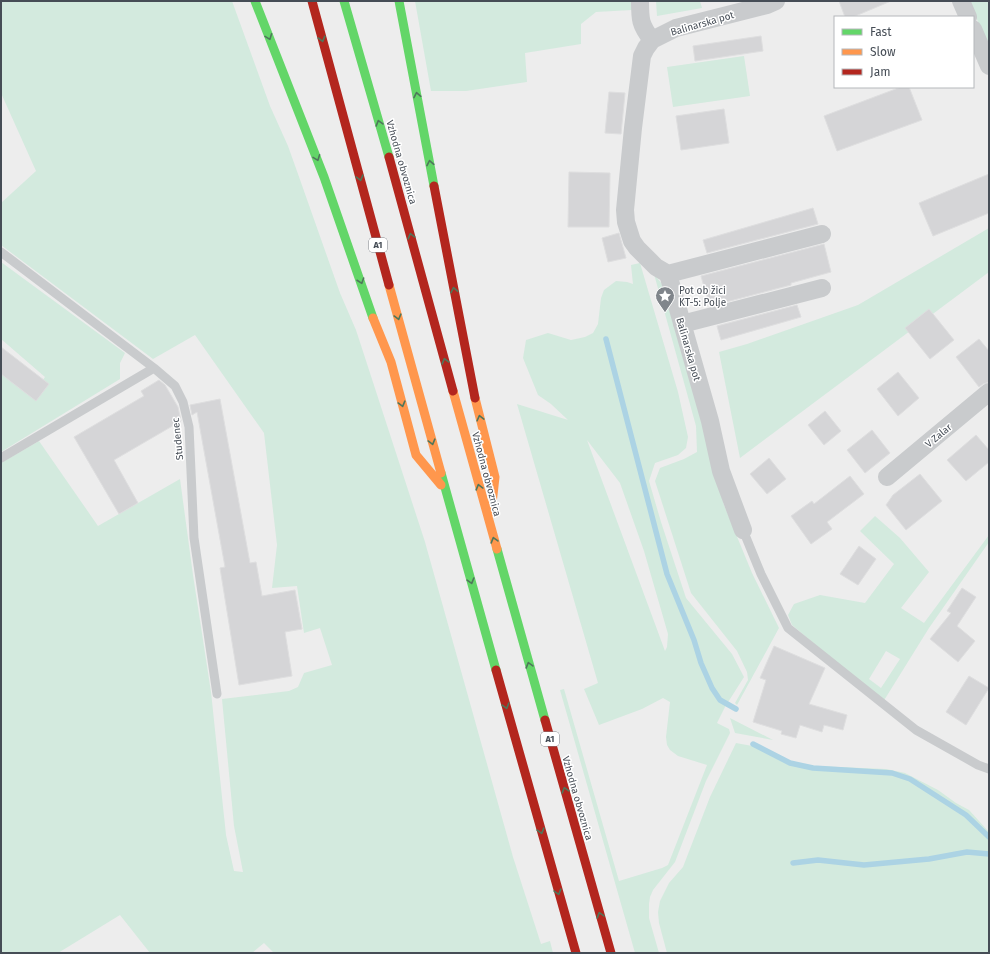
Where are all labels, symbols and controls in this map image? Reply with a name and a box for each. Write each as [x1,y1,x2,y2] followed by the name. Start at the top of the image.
[669,9,736,39] street label: Balinarska pot
[834,16,974,88] legend
[870,25,892,39] text: Fast
[265,34,273,41] one-way arrow
[317,35,326,42] one-way arrow
[870,45,896,59] text: Slow
[870,65,890,79] text: Jam
[413,92,421,98] one-way arrow
[383,119,419,206] street label: Vzhodna obvoznica
[375,120,384,127] one-way arrow
[312,155,320,162] one-way arrow
[426,160,434,166] one-way arrow
[355,174,364,181] one-way arrow
[408,233,416,239] one-way arrow
[369,238,387,252] road number: A1
[356,277,364,284] one-way arrow
[654,285,676,313] place icon: Pot ob žici KT-5: Polje
[679,285,726,309] place label: Pot ob žici KT-5: Polje
[450,287,458,294] one-way arrow
[393,313,402,320] one-way arrow
[673,316,703,383] street label: Balinarska pot
[442,358,450,365] one-way arrow
[397,400,406,407] one-way arrow
[476,414,485,421] one-way arrow
[170,417,186,461] street label: Studenec
[923,421,954,450] street label: V Zalar
[469,431,503,518] street label: Vzhodna obvoznica
[427,438,436,445] one-way arrow
[475,484,484,491] one-way arrow
[490,537,499,544] one-way arrow
[466,577,475,584] one-way arrow
[525,662,534,669] one-way arrow
[501,702,510,709] one-way arrow
[541,732,559,746] road number: A1
[559,755,595,842] street label: Vzhodna obvoznica
[561,787,570,794] one-way arrow
[536,827,545,834] one-way arrow
[554,889,562,895] one-way arrow
[596,912,605,919] one-way arrow

